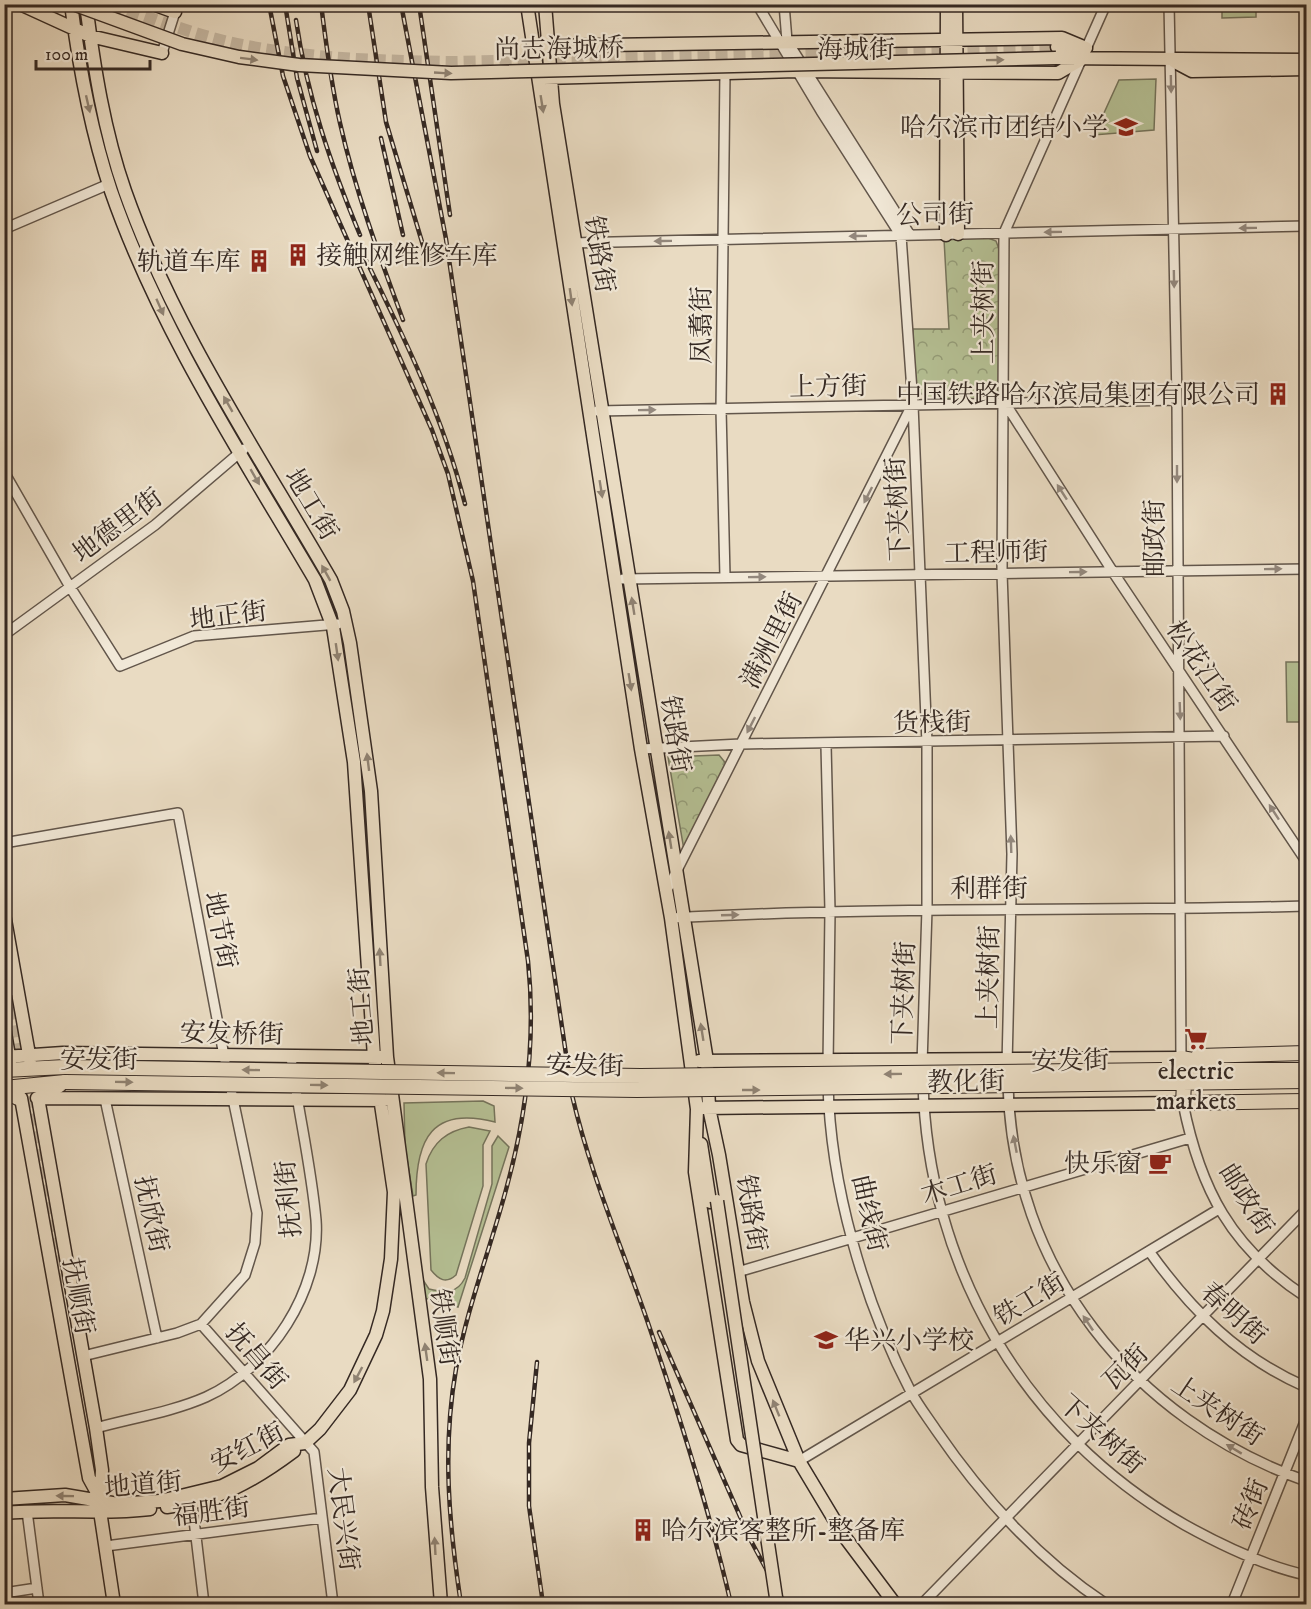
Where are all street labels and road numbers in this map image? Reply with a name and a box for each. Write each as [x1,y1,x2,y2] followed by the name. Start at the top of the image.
[494,32,624,67] street label: 尚志海城桥
[817,34,895,67] street label: 海城街
[896,198,974,233] street label: 公司街
[576,213,621,295] street label: 铁路街
[968,260,1001,364] street label: 上夹树街
[686,286,719,364] street label: 凤翥街
[789,370,867,405] street label: 上方街
[879,456,918,562] street label: 下夹树街
[276,463,345,547] street label: 地工街
[66,482,169,571] street label: 地德里街
[1139,499,1172,577] street label: 邮政街
[944,536,1048,571] street label: 工程师街
[734,587,811,695] street label: 满洲里街
[187,595,269,638] street label: 地正街
[1158,614,1244,719] street label: 松花江街
[652,693,697,775] street label: 铁路街
[893,706,971,741] street label: 货栈街
[950,873,1028,906] street label: 利群街
[196,889,243,972] street label: 地节街
[972,925,1007,1029] street label: 上夹树街
[886,941,923,1046] street label: 下夹树街
[343,966,382,1046] street label: 地工街
[180,1017,284,1052] street label: 安发桥街
[60,1044,138,1077] street label: 安发街
[1031,1044,1109,1079] street label: 安发街
[546,1049,624,1084] street label: 安发街
[927,1065,1005,1100] street label: 教化街
[917,1158,1002,1213] street label: 木工街
[1211,1158,1280,1242] street label: 邮政街
[270,1159,309,1239] street label: 抚利街
[728,1172,773,1254] street label: 铁路街
[844,1172,893,1255] street label: 曲线街
[126,1173,175,1256] street label: 抚欣街
[54,1255,101,1338] street label: 抚顺街
[988,1266,1072,1335] street label: 铁工街
[1193,1276,1273,1352] street label: 春明街
[422,1286,465,1368] street label: 铁顺街
[218,1317,294,1397] street label: 抚昌街
[1096,1338,1156,1398] street label: 瓦街
[1165,1368,1270,1454] street label: 上夹树街
[1051,1388,1151,1482] street label: 下夹树街
[205,1416,290,1481] street label: 安红街
[103,1466,183,1505] street label: 地道街
[320,1466,365,1573] street label: 大民兴街
[1226,1474,1276,1535] street label: 砖街
[170,1491,252,1534] street label: 福胜街

